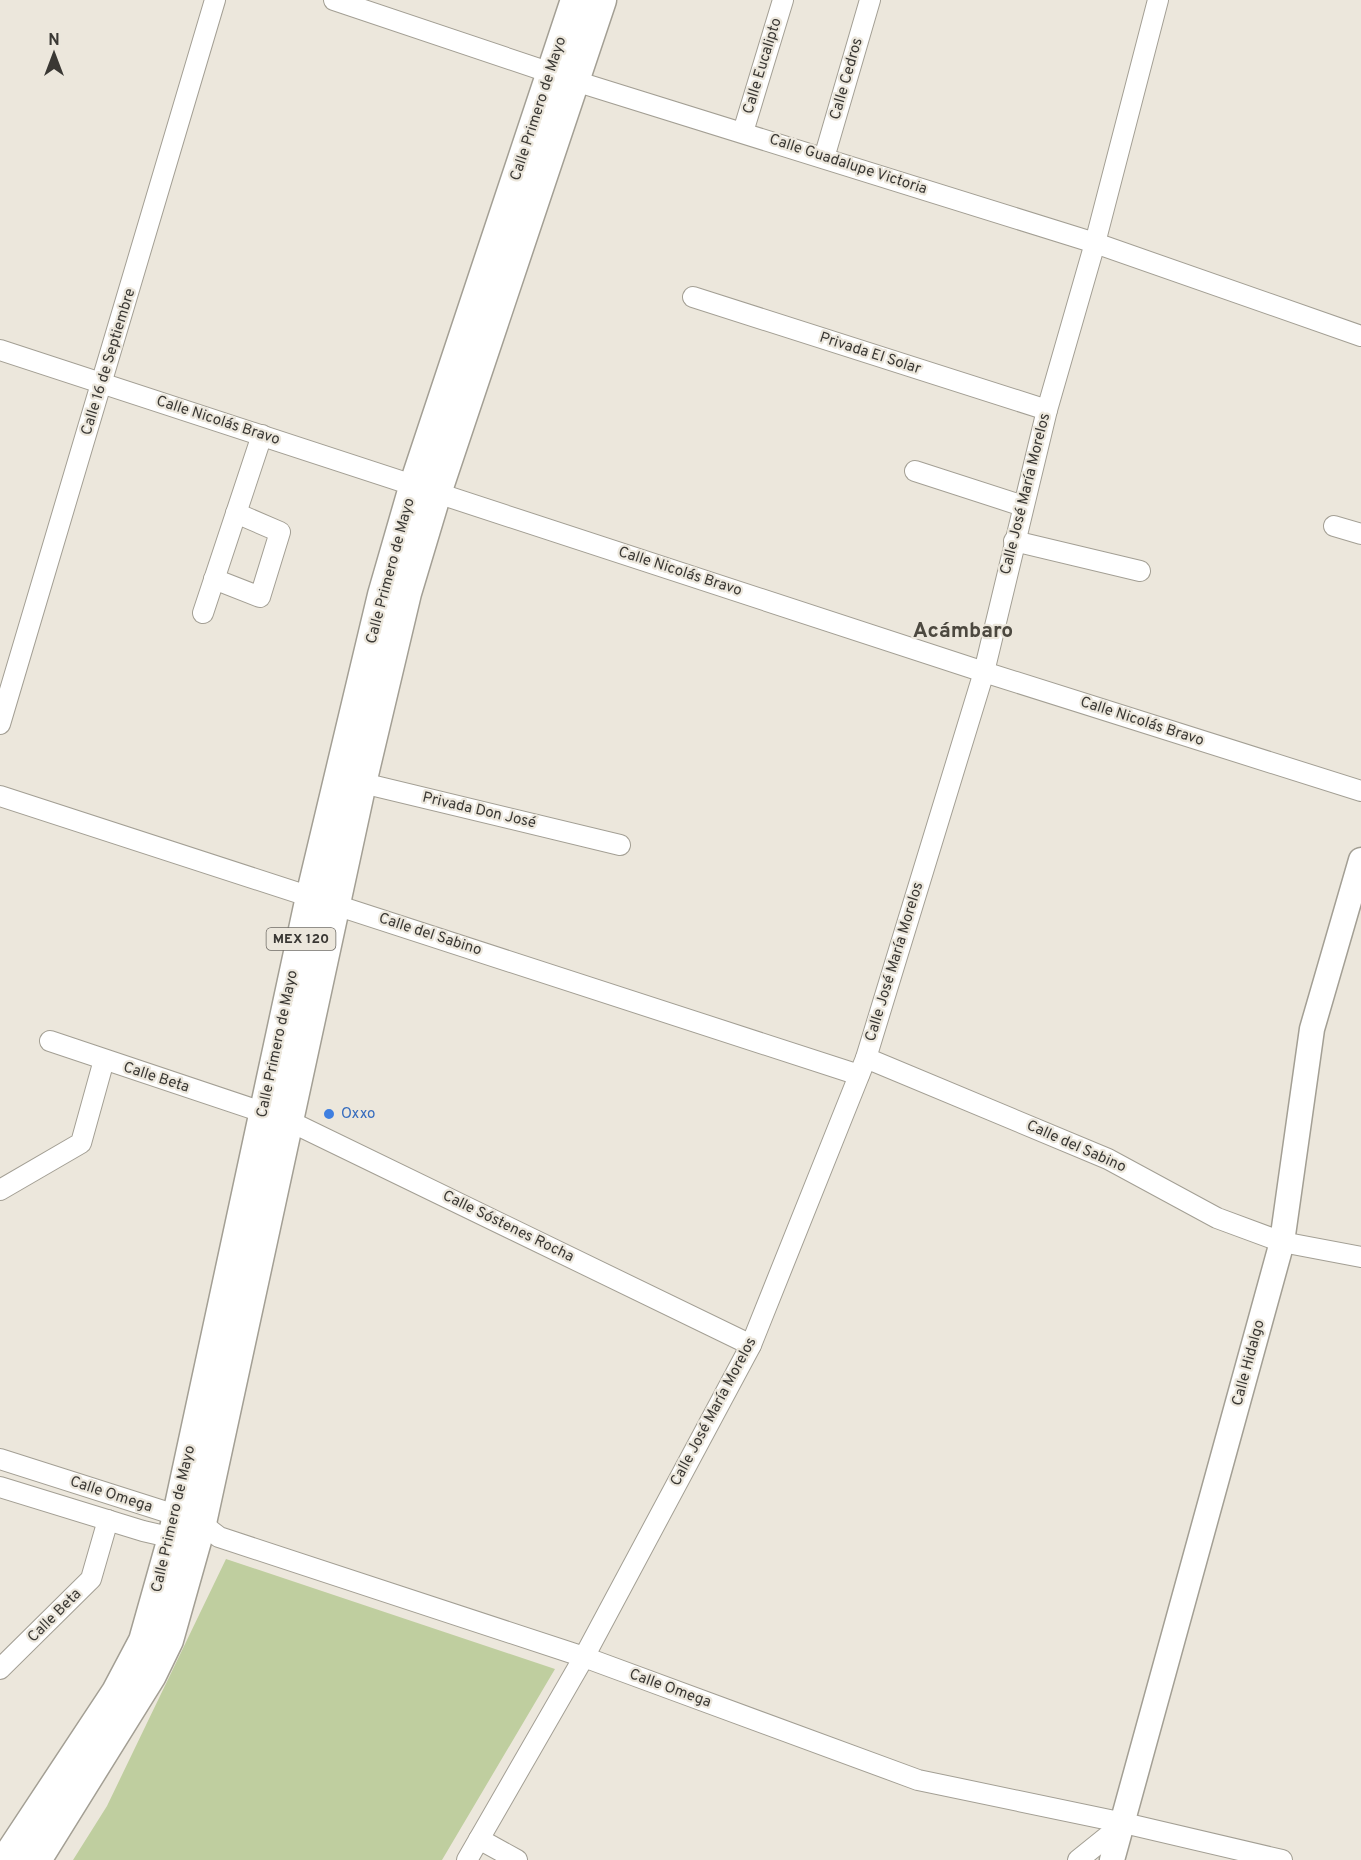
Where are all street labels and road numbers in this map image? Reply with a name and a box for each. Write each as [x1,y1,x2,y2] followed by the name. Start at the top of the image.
[739,16,787,116] street label: Calle Eucalipto
[507,35,571,183] street label: Calle Primero de Mayo
[826,36,868,122] street label: Calle Cedros
[767,131,929,199] street label: Calle Guadalupe Victoria
[78,286,140,438] street label: Calle 16 de Septiembre
[817,329,923,379] street label: Privada El Solar
[154,392,282,450] street label: Calle Nicolás Bravo
[997,411,1055,577] street label: Calle José María Morelos
[362,496,420,646] street label: Calle Primero de Mayo
[616,543,744,601] street label: Calle Nicolás Bravo
[1078,693,1206,751] street label: Calle Nicolás Bravo
[420,789,538,833] street label: Privada Don José
[862,880,928,1044] street label: Calle José María Morelos
[376,909,484,961] street label: Calle del Sabino
[266,928,336,950] road number: MEX 120
[253,969,303,1119] street label: Calle Primero de Mayo
[121,1058,191,1098] street label: Calle Beta
[1023,1117,1129,1177] street label: Calle del Sabino
[439,1187,577,1267] street label: Calle Sóstenes Rocha
[1228,1318,1270,1408] street label: Calle Hidalgo
[667,1334,761,1490] street label: Calle José María Morelos
[148,1444,200,1594] street label: Calle Primero de Mayo
[67,1473,155,1517] street label: Calle Omega
[24,1585,86,1647] street label: Calle Beta
[626,1665,714,1713] street label: Calle Omega

